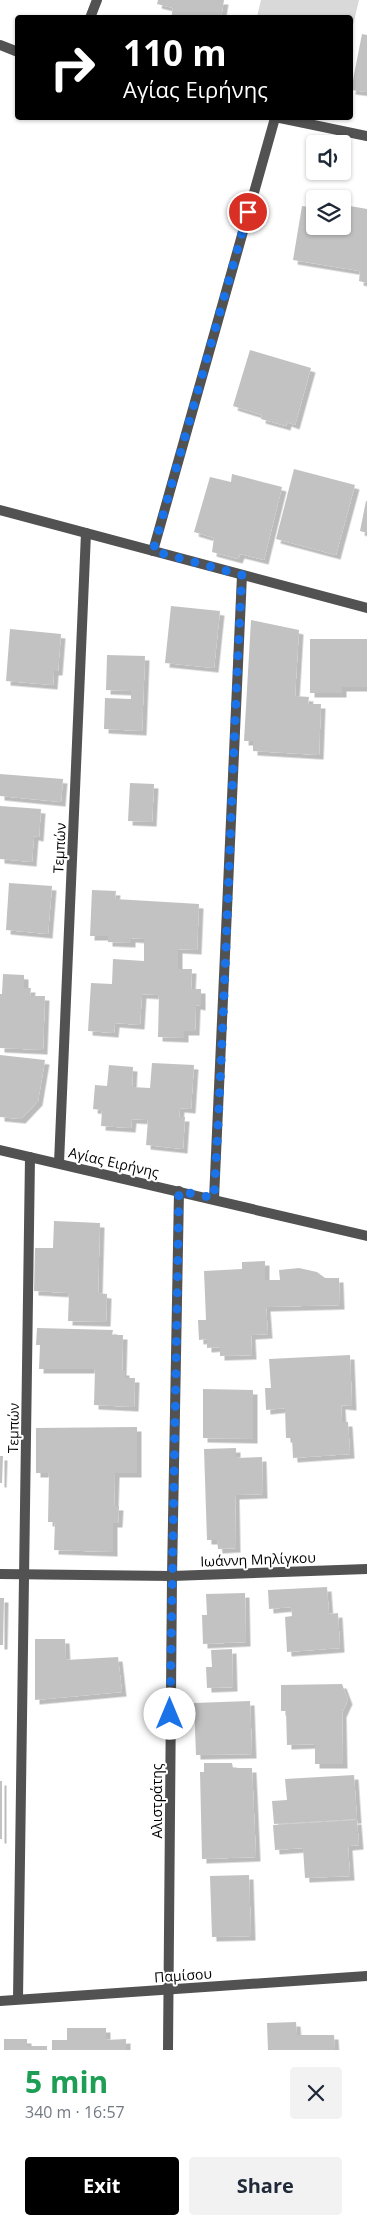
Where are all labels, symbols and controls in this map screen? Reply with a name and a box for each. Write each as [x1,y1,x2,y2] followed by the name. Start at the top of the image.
[123,29,227,76] text: 110 m
[40,35,105,100] icon: right
[123,74,268,104] text: Αγίας Ειρήνης
[306,135,351,235] map controls
[306,135,351,180] button: sound
[306,190,351,235] button: layers
[227,191,269,233] pin
[234,198,262,226] icon: arrive
[48,822,70,874] street label: Τεμπών
[67,1142,161,1182] street label: Αγίας Ειρήνης
[3,1403,23,1453] street label: Τεμπών
[200,1547,316,1571] street label: Ιωάννη Μηλίγκου
[143,1687,195,1739] position arrow
[147,1763,166,1839] street label: Αλιστράτης
[154,1964,212,1986] street label: Παμίσου
[25,2061,108,2102] text: 5 min
[290,2067,342,2119] button: close
[25,2101,125,2123] text: 340 m · 16:57
[25,2157,179,2215] button: Exit
[189,2157,342,2215] button: Share

